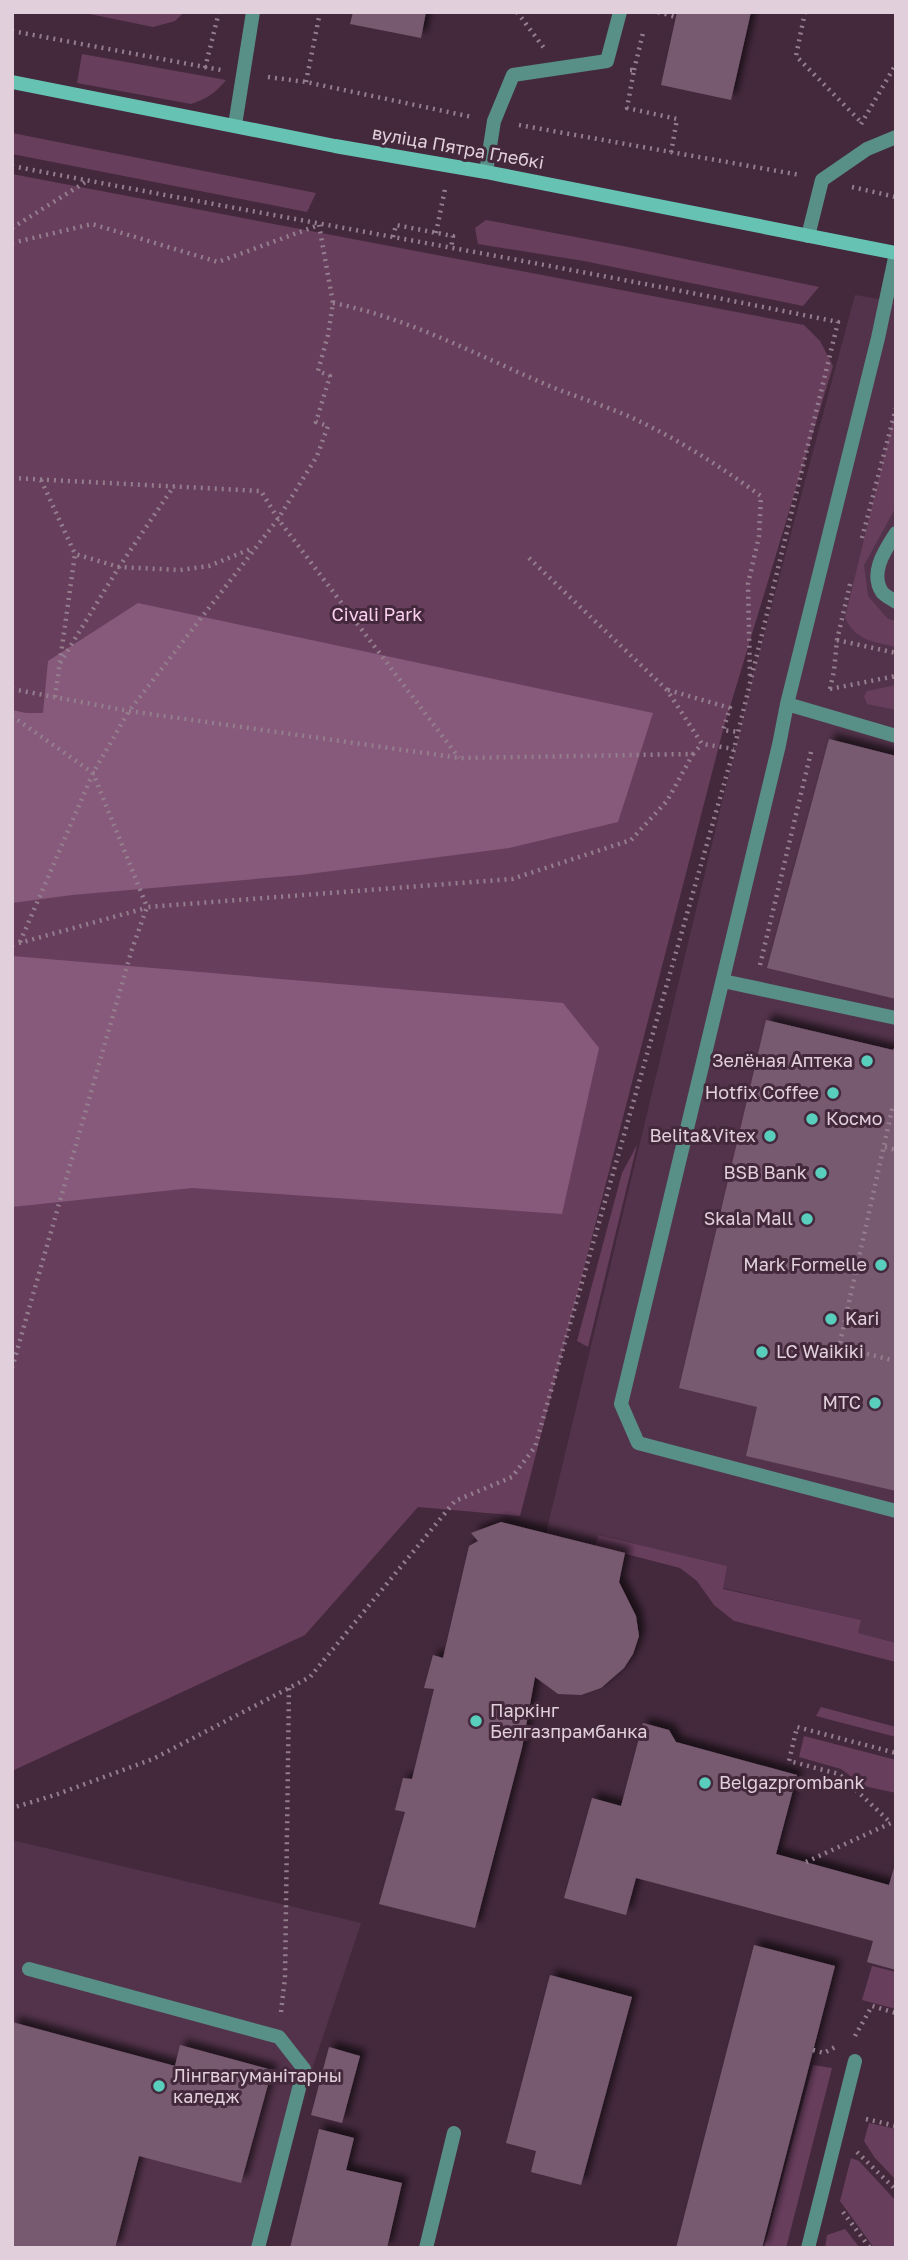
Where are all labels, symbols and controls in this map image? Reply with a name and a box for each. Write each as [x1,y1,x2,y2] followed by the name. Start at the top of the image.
[371,121,546,173] street label: вуліца Пятра Глебкі
[332,603,422,625] park label: Civali Park
[712,1049,853,1071] place label: Зелёная Аптека
[859,1053,875,1069] marker: Зелёная Аптека
[705,1081,819,1103] place label: Hotfix Coffee
[825,1085,841,1101] marker: Hotfix Coffee
[826,1107,883,1129] place label: Космо
[804,1111,820,1127] marker: Космо
[649,1124,756,1146] place label: Belita&Vitex
[762,1128,778,1144] marker: Belita&Vitex
[723,1161,807,1183] place label: BSB Bank
[813,1165,829,1181] marker: BSB Bank
[704,1207,793,1229] place label: Skala Mall
[799,1211,815,1227] marker: Skala Mall
[743,1253,867,1275] place label: Mark Formelle
[873,1257,889,1273] marker: Mark Formelle
[845,1307,879,1329] place label: Kari
[823,1311,839,1327] marker: Kari
[776,1340,864,1362] place label: LC Waikiki
[754,1344,770,1360] marker: LC Waikiki
[822,1391,861,1413] place label: МТС
[867,1395,883,1411] marker: МТС
[490,1699,648,1742] place label: Паркінг Белгазпрамбанка
[468,1713,484,1729] marker: Паркінг Белгазпрамбанка
[719,1771,865,1793] place label: Belgazprombank
[697,1775,713,1791] marker: Belgazprombank
[173,2064,342,2107] place label: Лінгвагуманітарны каледж
[151,2078,167,2094] marker: Лінгвагуманітарны каледж

